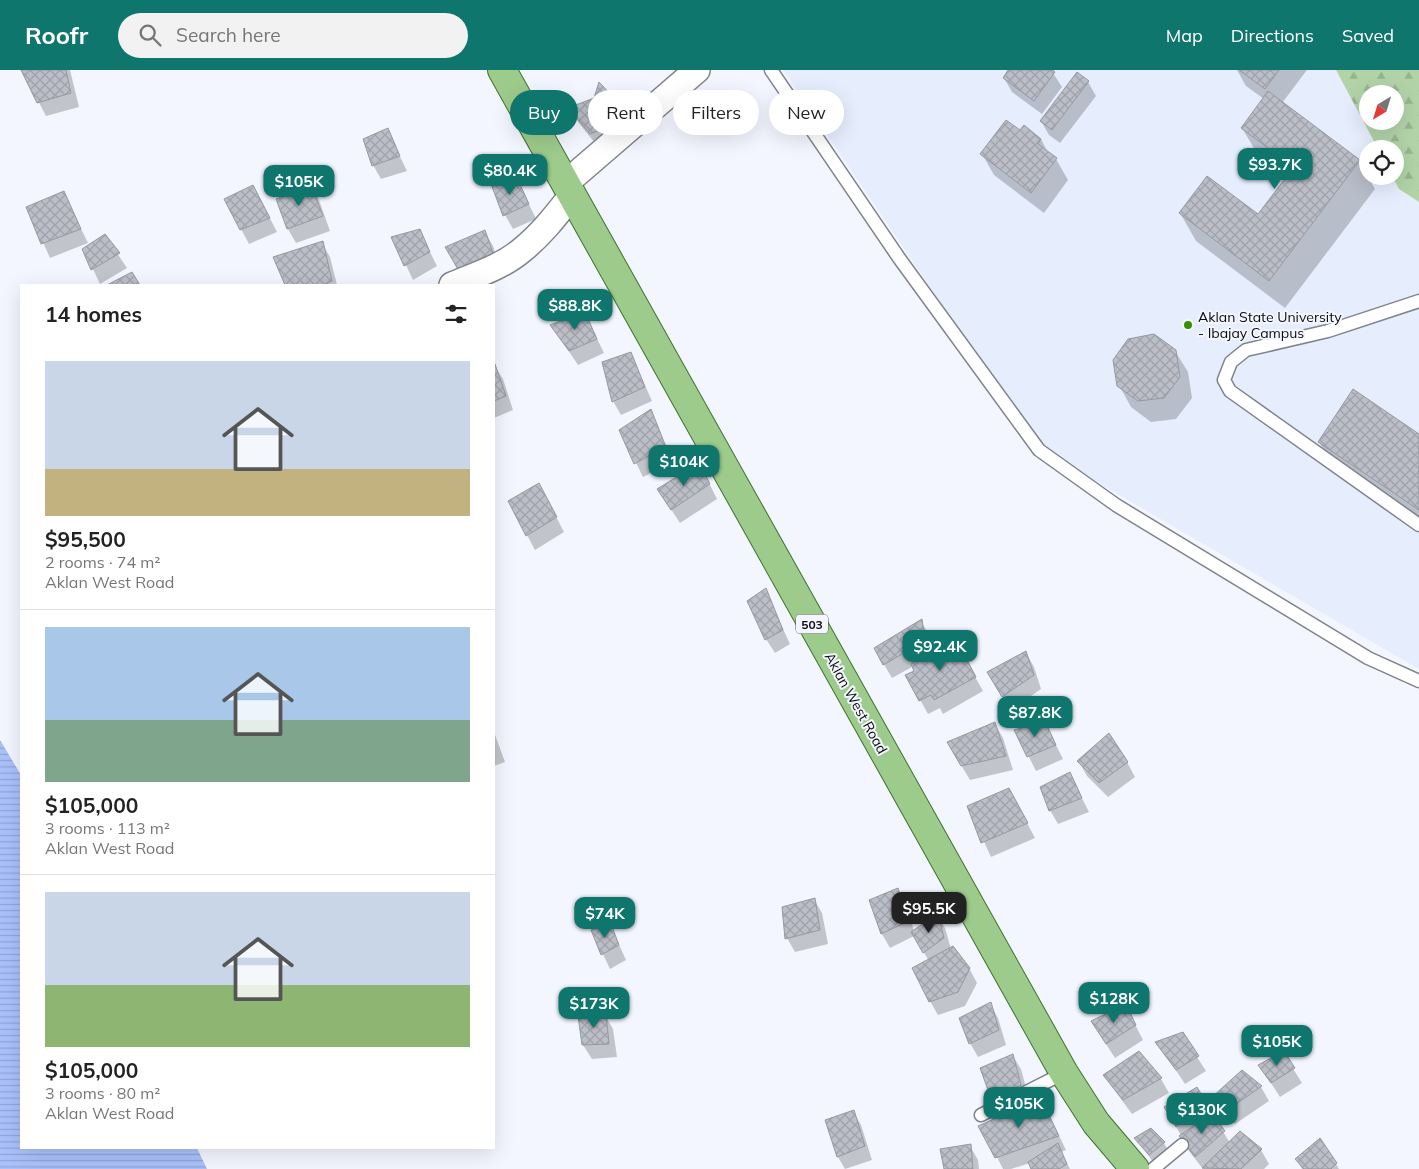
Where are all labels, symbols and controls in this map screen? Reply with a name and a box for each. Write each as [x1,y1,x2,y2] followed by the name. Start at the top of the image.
[118,13,468,58] search box
[25,20,88,50] text: Roofr
[136,21,164,49] icon: search
[176,23,281,47] text: Search here
[1166,24,1203,47] text: Map
[1231,24,1314,47] text: Directions
[1342,24,1394,47] text: Saved
[1359,85,1404,130] north arrow
[1359,85,1404,185] map controls
[510,90,578,135] chip: Buy
[588,90,663,135] chip: Rent
[673,90,759,135] chip: Filters
[769,90,844,135] chip: New
[1359,140,1404,185] button: locate
[1234,148,1316,190] pin: $93.7K
[469,154,551,196] pin: $80.4K
[1248,154,1302,174] text: $93.7K
[483,160,537,180] text: $80.4K
[264,164,334,207] pin: $105K
[274,171,324,191] text: $105K
[534,288,616,331] pin: $88.8K
[548,295,602,315] text: $88.8K
[442,300,470,328] icon: filters
[45,301,142,327] text: 14 homes
[1198,308,1342,342] place label: Aklan State University - Ibajay Campus
[1182,319,1194,331] marker: Aklan State University - Ibajay Campus
[213,394,303,484] icon: home
[649,444,719,487] pin: $104K
[659,451,709,471] text: $104K
[45,526,126,552] text: $95,500
[45,552,160,572] text: 2 rooms · 74 m²
[45,572,174,592] text: Aklan West Road
[796,614,828,634] road number: 503
[899,630,981,672] pin: $92.4K
[913,636,967,656] text: $92.4K
[821,649,891,757] street label: Aklan West Road
[213,659,303,749] icon: home
[994,696,1076,738] pin: $87.8K
[1008,702,1062,722] text: $87.8K
[45,792,138,818] text: $105,000
[45,818,170,838] text: 3 rooms · 113 m²
[45,838,174,858] text: Aklan West Road
[888,892,970,934] pin: $95.5K
[575,896,635,939] pin: $74K
[902,898,956,918] text: $95.5K
[585,903,625,923] text: $74K
[213,924,303,1014] icon: home
[1079,982,1149,1024] pin: $128K
[559,986,629,1029] pin: $173K
[1089,988,1139,1008] text: $128K
[569,993,619,1013] text: $173K
[1242,1024,1312,1067] pin: $105K
[1252,1031,1302,1051] text: $105K
[45,1057,138,1083] text: $105,000
[45,1083,160,1103] text: 3 rooms · 80 m²
[984,1086,1054,1129] pin: $105K
[1167,1092,1237,1135] pin: $130K
[994,1093,1044,1113] text: $105K
[1177,1099,1227,1119] text: $130K
[45,1103,174,1123] text: Aklan West Road

